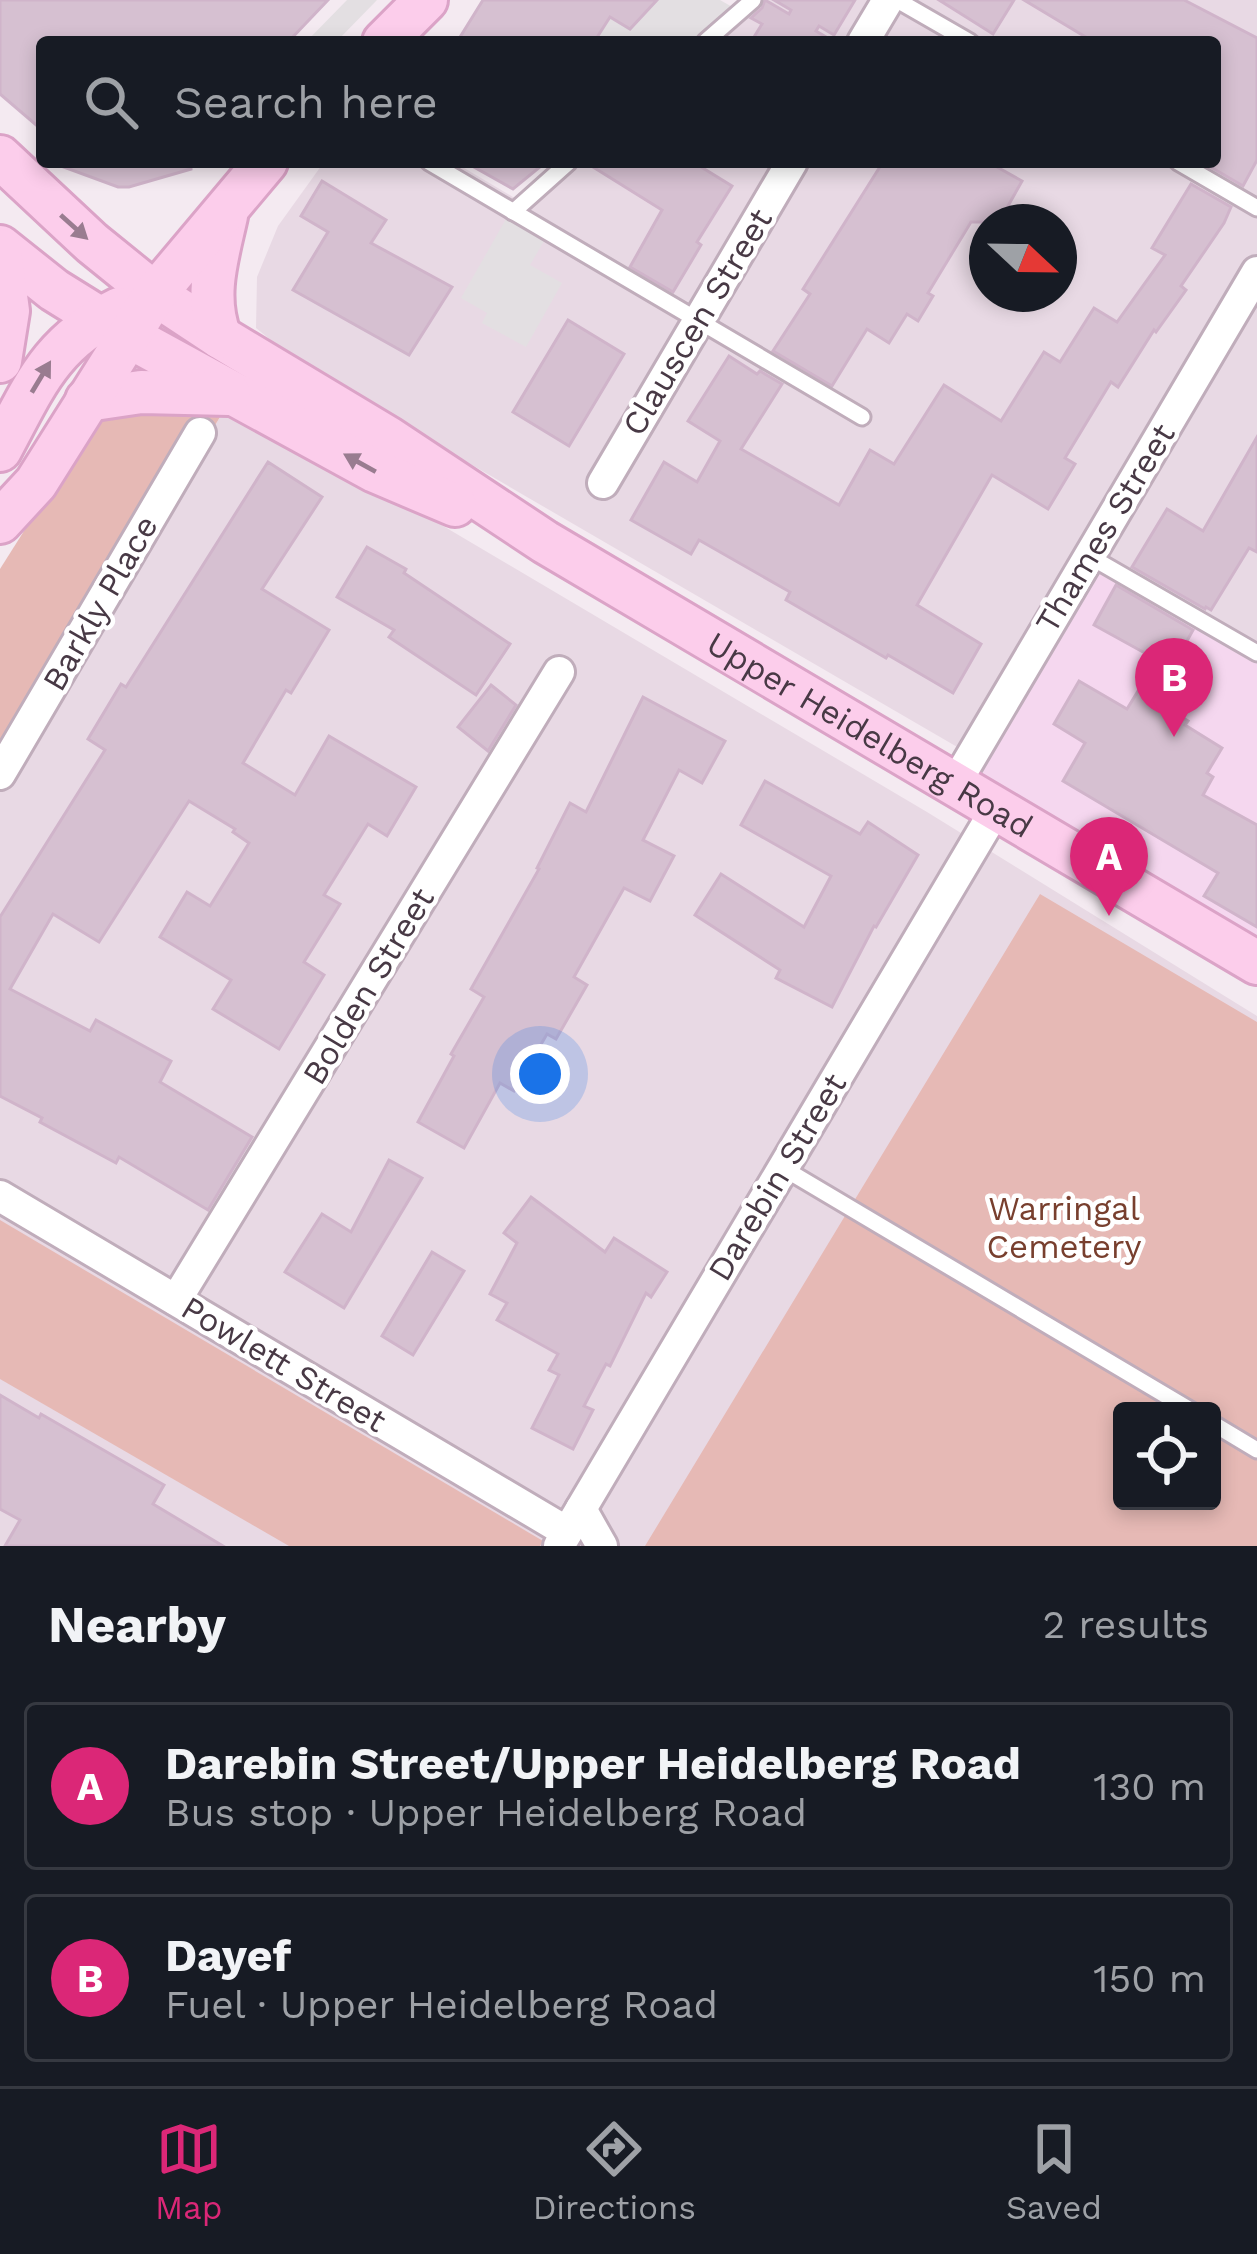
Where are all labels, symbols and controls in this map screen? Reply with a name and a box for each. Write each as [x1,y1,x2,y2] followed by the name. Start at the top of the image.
[36,36,1221,168] search box
[78,69,144,135] icon: search
[174,76,438,129] text: Search here
[614,201,780,442] street label: Clauscen Street
[969,204,1077,312] north arrow
[60,213,89,240] one-way arrow
[30,360,51,394] one-way arrow
[1027,416,1183,640] street label: Thames Street
[343,453,378,474] one-way arrow
[34,509,166,697] street label: Barkly Place
[700,623,1040,845] street label: Upper Heidelberg Road
[1135,638,1213,737] pin: B
[1070,817,1148,916] pin: A
[294,881,442,1091] street label: Bolden Street
[510,1044,570,1104] your location
[700,1066,854,1288] street label: Darebin Street
[986,1189,1142,1266] park label: Warringal Cemetery
[175,1288,393,1440] street label: Powlett Street
[1113,1402,1221,1510] map controls
[1113,1402,1221,1510] button: locate
[48,1595,226,1654] text: Nearby
[1043,1602,1209,1647] text: 2 results
[165,1737,1021,1790] text: Darebin Street/Upper Heidelberg Road
[77,1764,103,1809] text: A
[1093,1764,1206,1809] text: 130 m
[165,1790,807,1835] text: Bus stop · Upper Heidelberg Road
[165,1929,291,1982] text: Dayef
[77,1956,103,2001] text: B
[1093,1956,1206,2001] text: 150 m
[165,1982,718,2027] text: Fuel · Upper Heidelberg Road
[155,2116,222,2227] tab: Map
[533,2116,696,2227] tab: Directions
[1006,2116,1102,2227] tab: Saved

